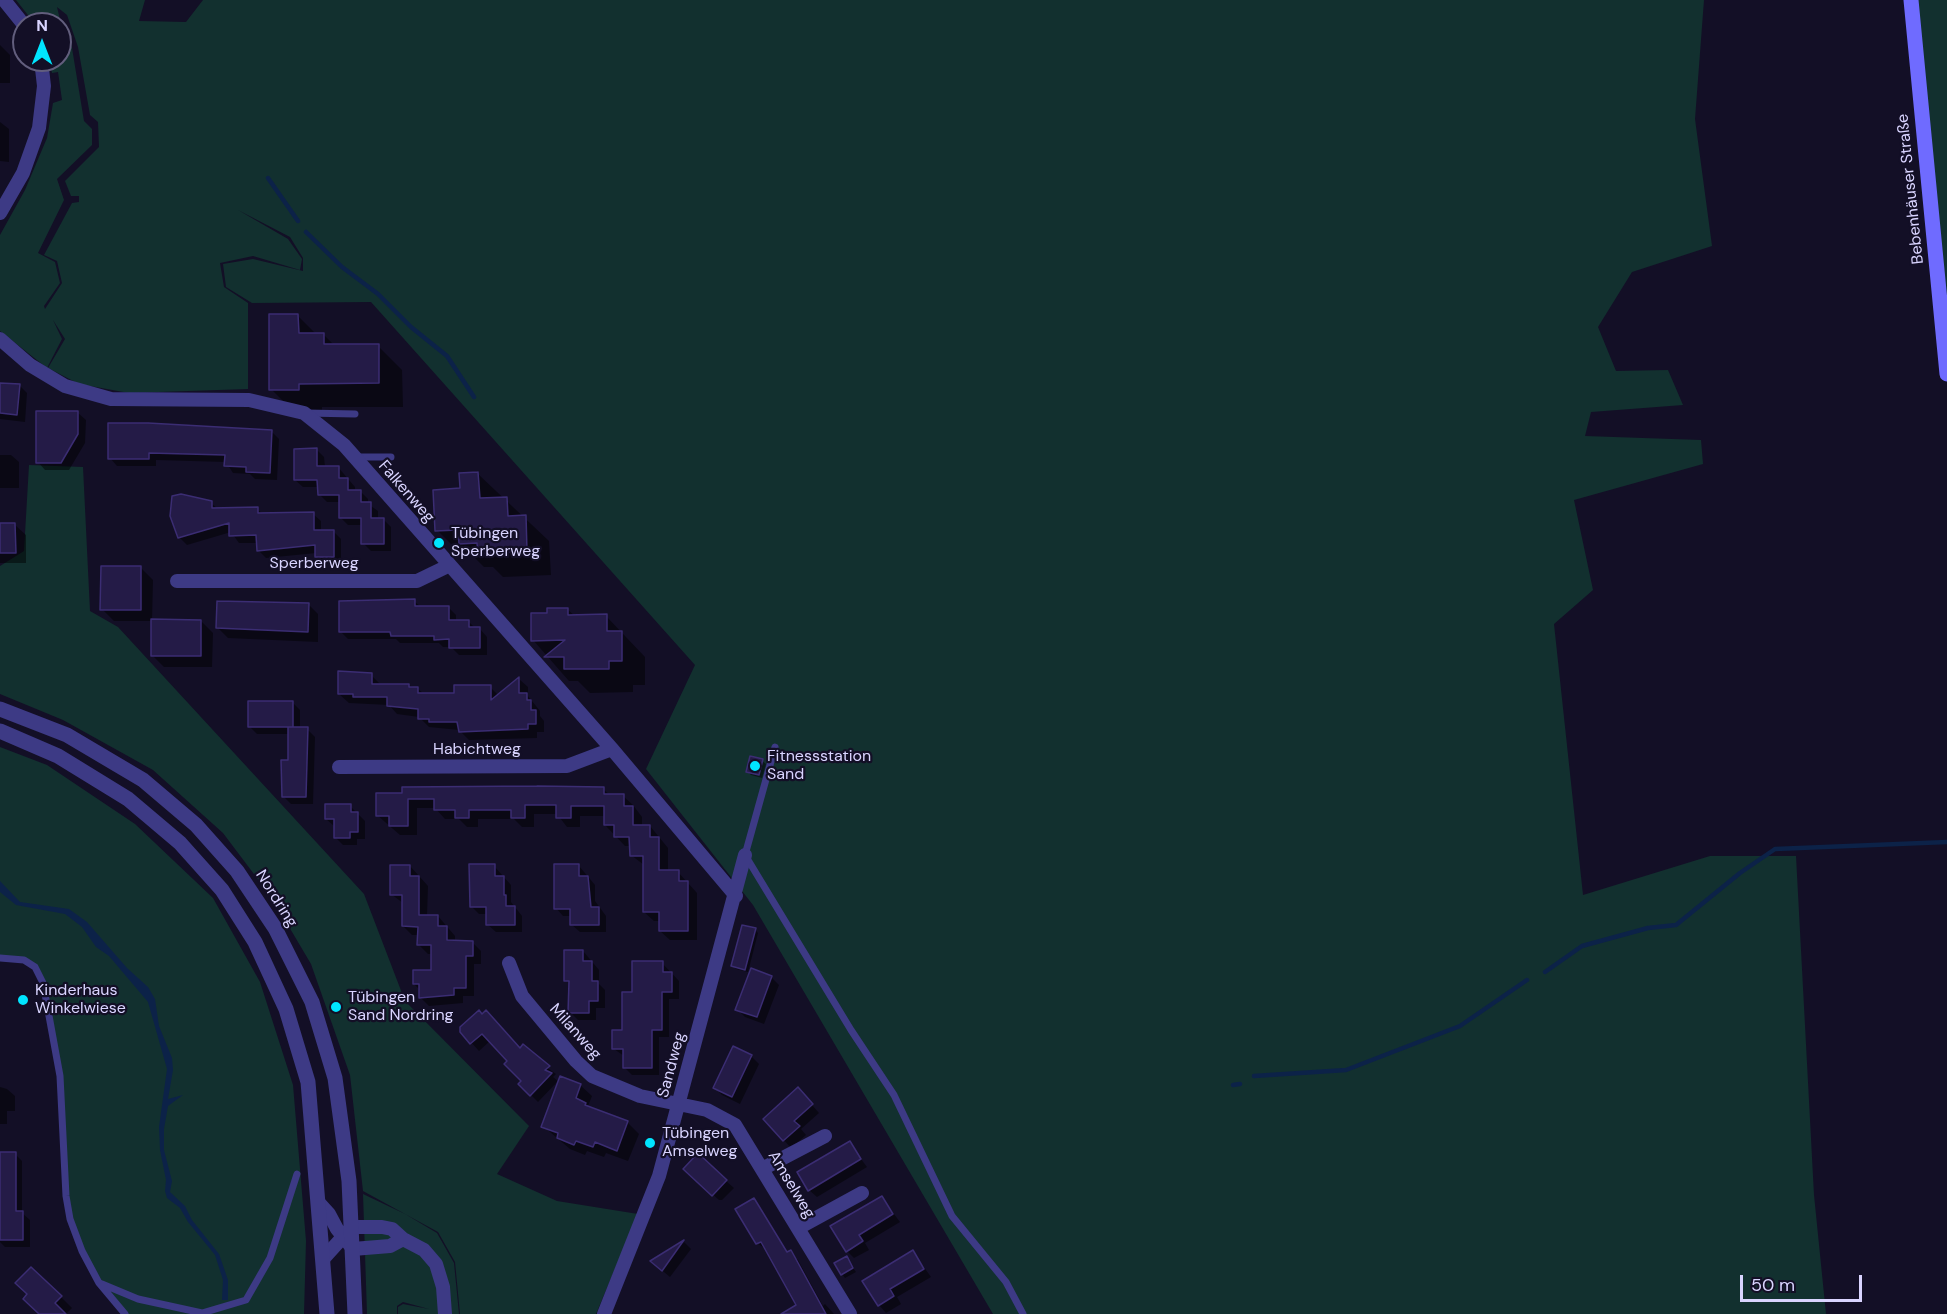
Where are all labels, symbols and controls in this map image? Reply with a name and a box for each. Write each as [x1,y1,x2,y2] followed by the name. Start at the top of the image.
[12,12,72,72] north arrow
[36,15,48,36] text: N
[1894,113,1928,265] street label: Bebenhäuser Straße
[374,457,438,527] street label: Falkenweg
[451,524,540,562] place label: Tübingen Sperberweg
[432,536,446,550] marker: Tübingen Sperberweg
[269,554,359,574] street label: Sperberweg
[433,740,521,760] street label: Habichtweg
[767,747,871,785] place label: Fitnessstation Sand
[748,759,762,773] marker: Fitnessstation Sand
[251,867,301,931] street label: Nordring
[35,981,126,1019] place label: Kinderhaus Winkelwiese
[348,988,454,1026] place label: Tübingen Sand Nordring
[16,993,30,1007] marker: Kinderhaus Winkelwiese
[329,1000,343,1014] marker: Tübingen Sand Nordring
[545,1000,605,1064] street label: Milanweg
[654,1030,690,1100] street label: Sandweg
[662,1124,737,1162] place label: Tübingen Amselweg
[643,1136,657,1150] marker: Tübingen Amselweg
[763,1148,819,1222] street label: Amselweg
[1743,1263,1864,1301] scale bar
[1751,1273,1795,1297] text: 50 m

